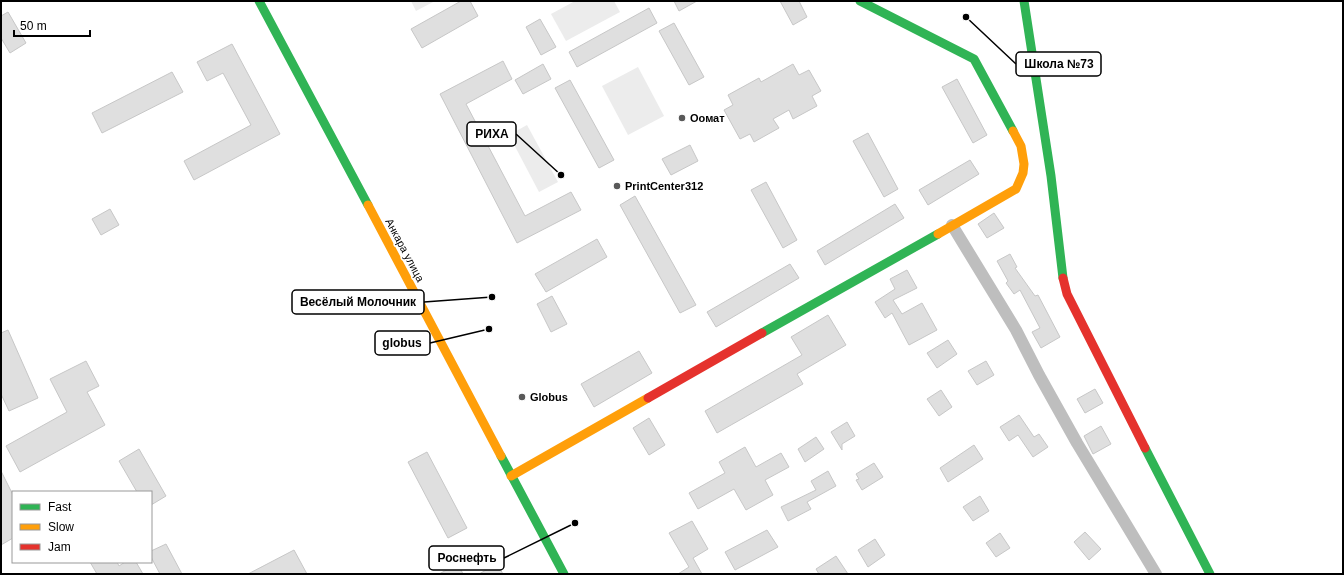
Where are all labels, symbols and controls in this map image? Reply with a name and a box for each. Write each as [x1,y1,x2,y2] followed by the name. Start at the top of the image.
[14,12,90,38] scale bar
[20,19,47,33] text: 50 m
[1016,52,1101,76] callout: Школа №73
[1024,57,1094,71] text: Школа №73
[690,112,725,124] place label: Оомат
[677,113,687,123] marker: Оомат
[467,122,516,146] callout: РИХА
[475,127,509,141] text: РИХА
[625,180,703,192] place label: PrintCenter312
[612,181,622,191] marker: PrintCenter312
[383,216,427,285] street label: Анкара улица
[292,290,424,314] callout: Весёлый Молочник
[300,295,417,309] text: Весёлый Молочник
[375,331,430,355] callout: globus
[382,336,422,350] text: globus
[530,391,568,403] place label: Globus
[517,392,527,402] marker: Globus
[12,491,152,563] legend
[48,500,72,514] text: Fast
[48,520,74,534] text: Slow
[48,540,71,554] text: Jam
[429,546,504,570] callout: Роснефть
[437,551,497,565] text: Роснефть

